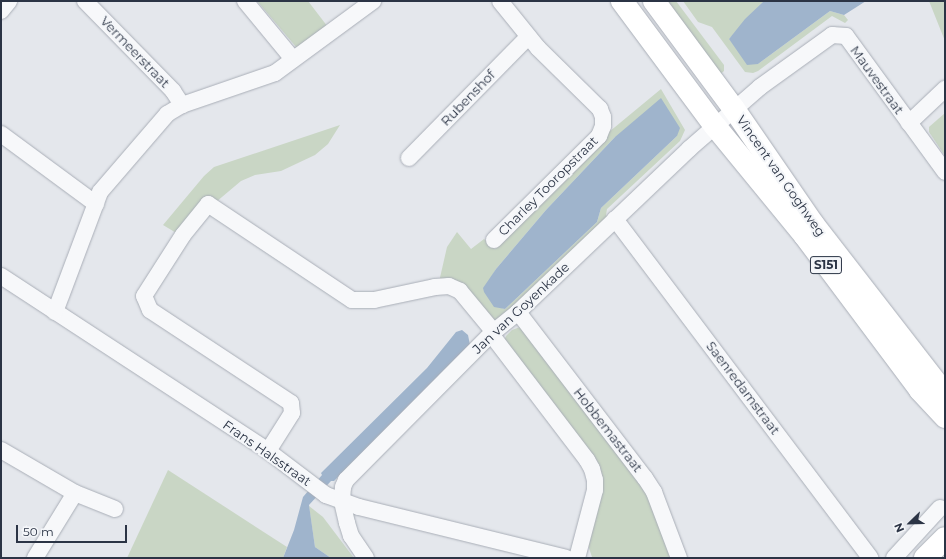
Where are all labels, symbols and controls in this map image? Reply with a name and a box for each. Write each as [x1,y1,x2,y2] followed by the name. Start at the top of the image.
[97,13,173,91] street label: Vermeerstraat
[847,43,907,117] street label: Mauvestraat
[438,67,498,129] street label: Rubenshof
[733,113,829,239] street label: Vincent van Goghweg
[495,133,601,239] street label: Charley Tooropstraat
[809,255,843,275] road number: S151
[469,259,573,357] street label: Jan van Goyenkade
[703,338,783,438] street label: Saenredamstraat
[570,385,646,475] street label: Hobbemastraat
[220,417,314,489] street label: Frans Halsstraat
[890,503,930,543] north arrow
[18,517,129,543] scale bar
[891,521,907,535] text: N
[23,524,54,539] text: 50 m

